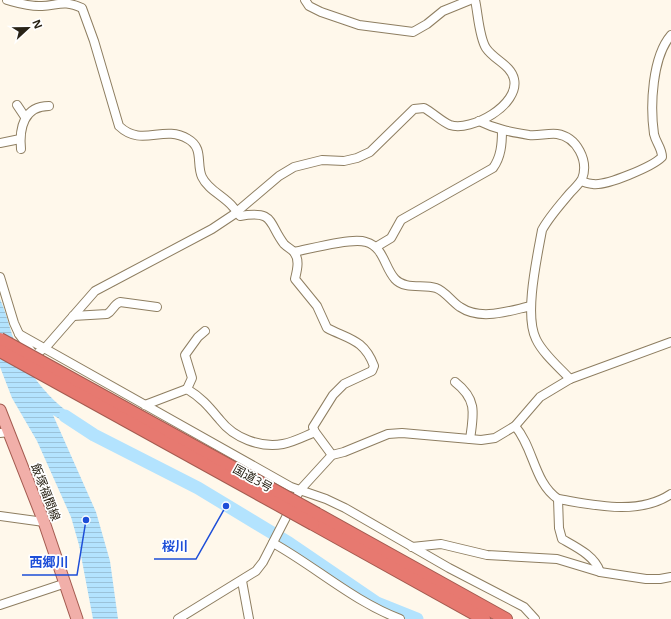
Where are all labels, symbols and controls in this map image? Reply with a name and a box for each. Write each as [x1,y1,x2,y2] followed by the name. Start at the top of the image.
[8,8,48,48] north arrow
[29,17,46,31] text: N
[230,460,276,496] street label: 国道3号
[27,461,65,523] street label: 飯塚福間線
[154,534,196,559] callout: 桜川
[162,537,188,555] text: 桜川
[22,550,77,575] callout: 西郷川
[29,553,69,571] text: 西郷川

